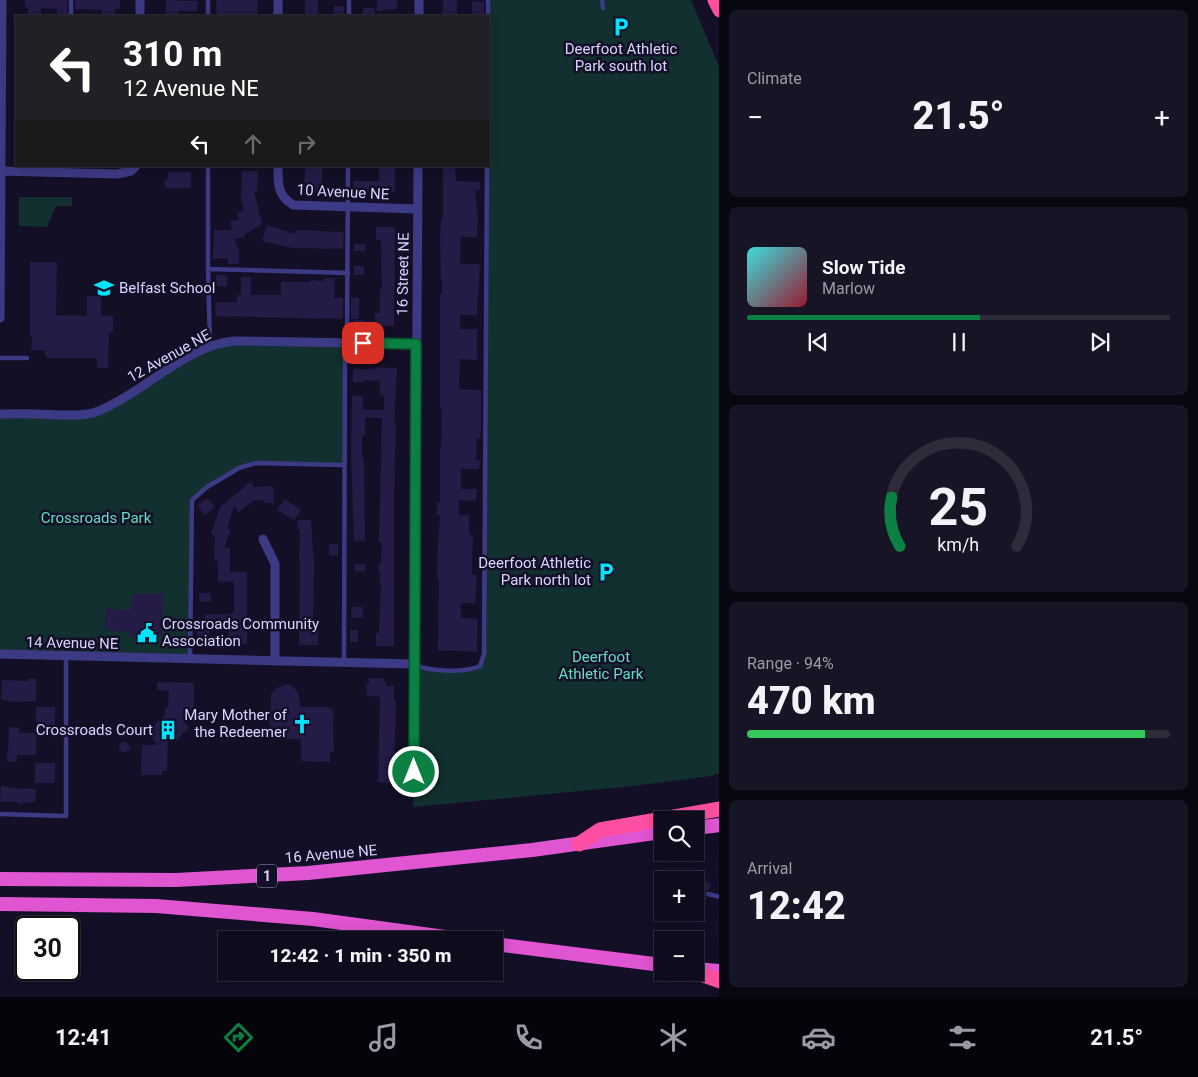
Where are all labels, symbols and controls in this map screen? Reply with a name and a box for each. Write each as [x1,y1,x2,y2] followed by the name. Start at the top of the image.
[610,16,632,38] parking icon: Deerfoot Athletic Park south lot
[123,34,222,75] text: 310 m
[40,35,105,100] icon: left
[565,40,678,75] place label: Deerfoot Athletic Park south lot
[747,69,802,88] text: Climate
[123,76,259,101] text: 12 Avenue NE
[913,94,1005,138] text: 21.5°
[747,101,763,134] text: −
[1154,101,1170,134] text: +
[186,130,214,158] icon: left
[239,130,267,158] icon: ahead
[292,130,320,158] icon: right
[296,181,390,203] street label: 10 Avenue NE
[393,232,413,316] street label: 16 Street NE
[822,256,905,279] text: Slow Tide
[93,277,115,299] school or university icon: Belfast School
[119,279,215,297] place label: Belfast School
[822,279,875,298] text: Marlow
[342,322,384,364] pin
[124,325,214,386] street label: 12 Avenue NE
[804,328,832,356] icon: previous
[945,328,973,356] icon: pause
[1086,328,1114,356] icon: next
[349,329,377,357] icon: arrive
[929,477,988,538] text: 25
[41,509,152,527] park label: Crossroads Park
[938,534,979,555] text: km/h
[478,554,591,589] place label: Deerfoot Athletic Park north lot
[595,561,617,583] parking icon: Deerfoot Athletic Park north lot
[162,615,319,650] place label: Crossroads Community Association
[136,622,158,644] public building icon: Crossroads Community Association
[26,633,119,653] street label: 14 Avenue NE
[559,648,644,683] park label: Deerfoot Athletic Park
[747,654,834,673] text: Range · 94%
[747,679,876,723] text: 470 km
[184,706,288,741] place label: Mary Mother of the Redeemer
[291,713,313,735] church icon: Mary Mother of the Redeemer
[157,719,179,741] building icon: Crossroads Court
[36,721,153,739] place label: Crossroads Court
[387,745,439,797] position arrow
[654,811,704,981] map controls
[654,811,704,861] button: search
[284,841,378,867] street label: 16 Avenue NE
[747,859,792,878] text: Arrival
[257,864,277,888] road number: 1
[654,871,704,921] button: +
[747,884,846,928] text: 12:42
[15,916,80,981] speed limit sign: 30
[654,931,704,981] button: −
[269,944,452,967] text: 12:42 · 1 min · 350 m
[221,1020,256,1055] icon: directions
[366,1020,401,1055] icon: music
[511,1020,546,1055] icon: phone
[656,1020,691,1055] icon: climate
[801,1020,836,1055] icon: car
[945,1020,980,1055] icon: filters
[55,1025,112,1050] text: 12:41
[1090,1025,1143,1050] text: 21.5°

